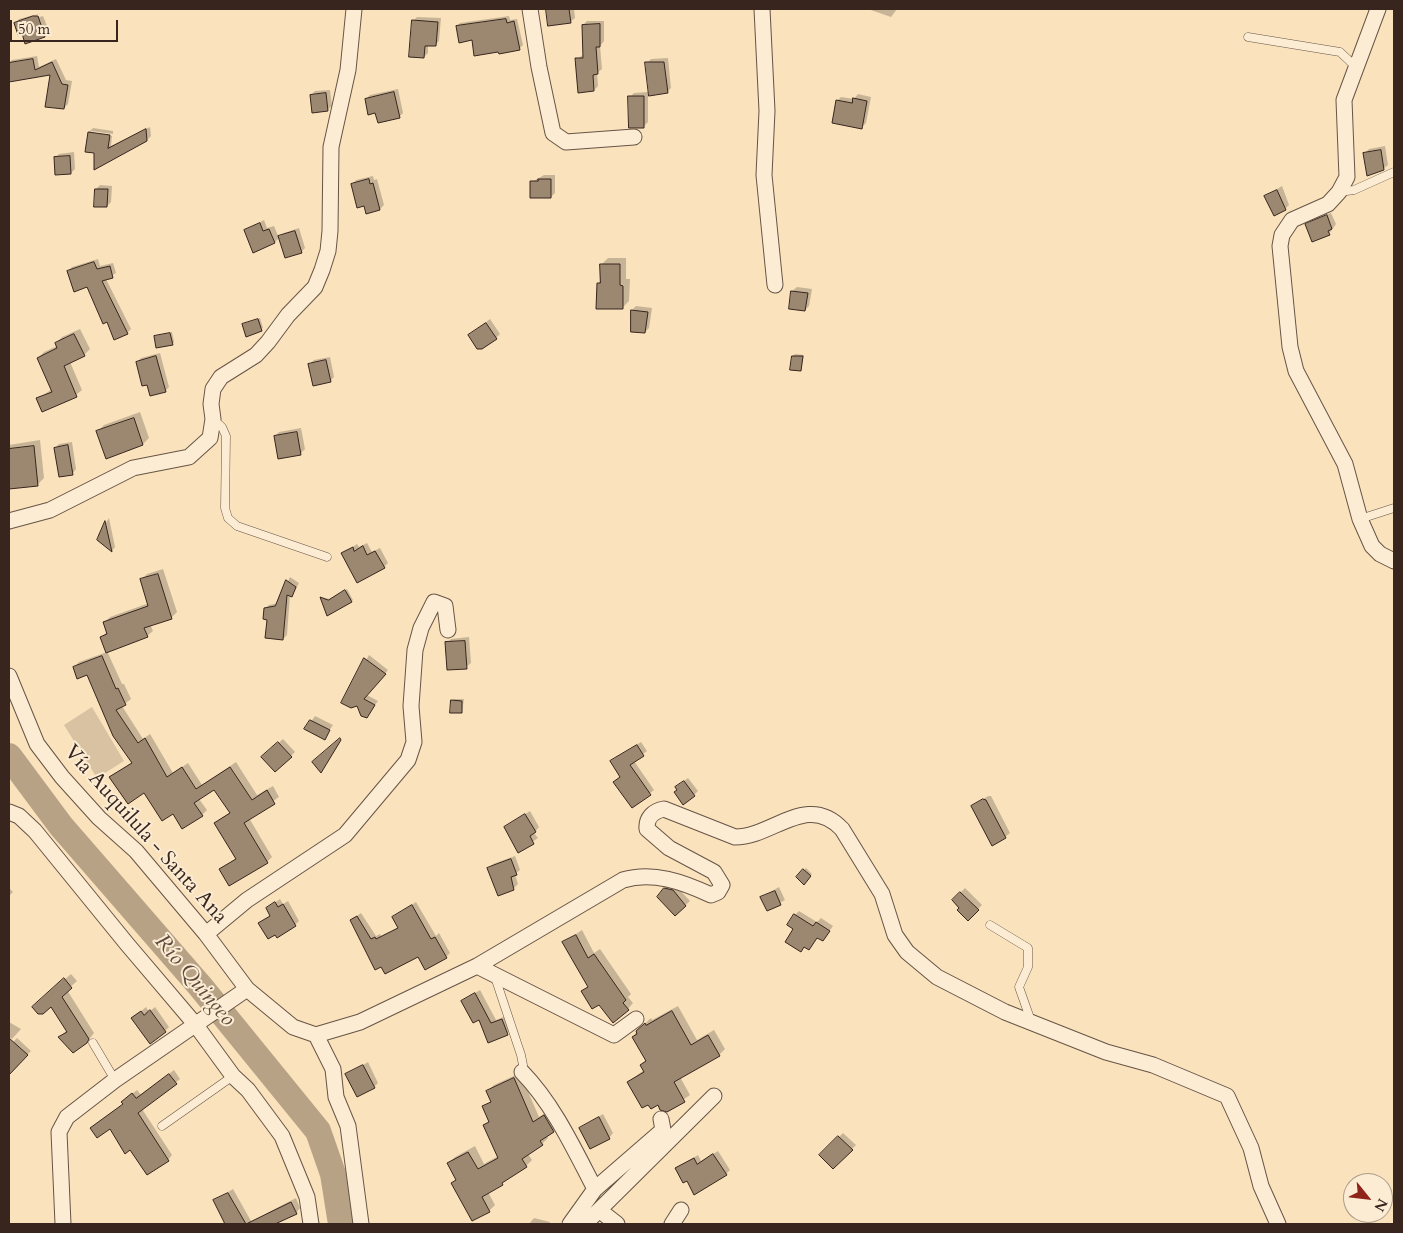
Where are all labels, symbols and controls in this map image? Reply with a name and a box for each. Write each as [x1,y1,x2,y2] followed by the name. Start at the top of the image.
[12,10,120,42] scale bar
[18,19,50,39] text: 50 m
[58,740,232,930] street label: Vía Auquilula - Santa Ana
[148,930,240,1032] water label: Río Quingeo
[1343,1173,1393,1223] north arrow
[1369,1195,1392,1215] text: N

